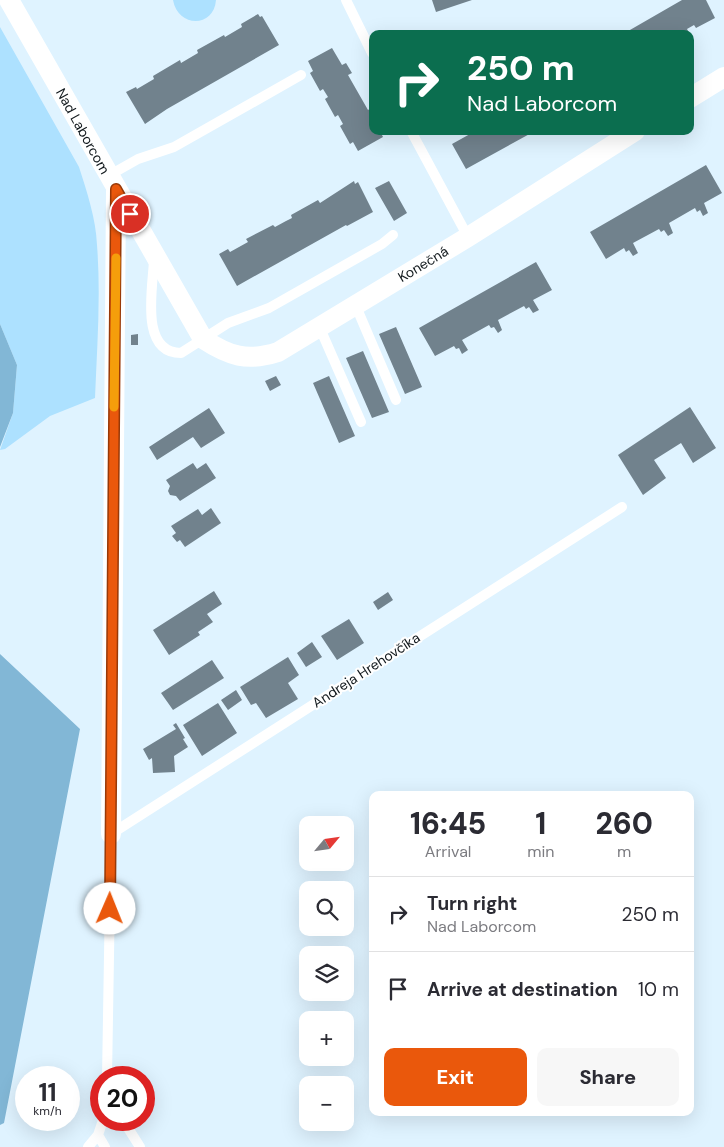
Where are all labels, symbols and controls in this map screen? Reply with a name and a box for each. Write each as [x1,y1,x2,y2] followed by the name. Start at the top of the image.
[467,45,575,91] text: 250 m
[384,50,449,115] icon: right
[52,85,114,177] street label: Nad Laborcom
[467,89,617,118] text: Nad Laborcom
[109,193,151,235] pin
[116,200,144,228] icon: arrive
[395,242,451,286] street label: Konečná
[309,628,423,712] street label: Andreja Hrehovčíka
[410,804,486,843] text: 16:45
[535,804,546,843] text: 1
[595,804,653,843] text: 260
[299,816,354,871] north arrow
[299,816,354,1131] map controls
[425,841,471,862] text: Arrival
[527,841,554,862] text: min
[617,841,631,862] text: m
[299,881,354,936] button: search
[83,882,135,934] position arrow
[427,891,517,916] text: Turn right
[384,900,412,928] icon: right
[621,902,679,927] text: 250 m
[427,916,536,937] text: Nad Laborcom
[299,946,354,1001] button: layers
[384,975,412,1003] icon: arrive
[427,977,618,1002] text: Arrive at destination
[638,977,679,1002] text: 10 m
[299,1011,354,1066] button: +
[384,1048,527,1106] button: Exit
[537,1048,679,1106] button: Share
[90,1066,155,1131] speed limit sign: 20
[38,1076,57,1109] text: 11
[299,1076,354,1131] button: −
[33,1103,62,1119] text: km/h

